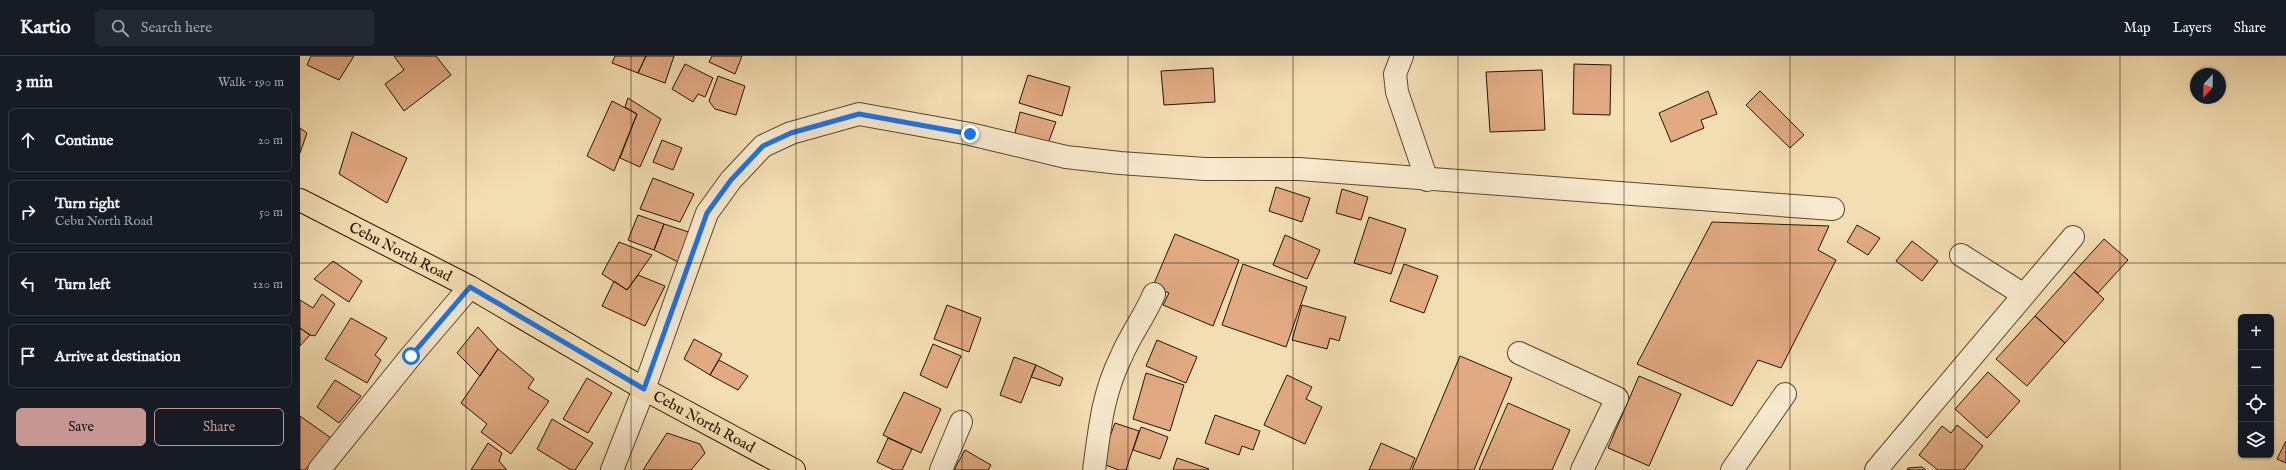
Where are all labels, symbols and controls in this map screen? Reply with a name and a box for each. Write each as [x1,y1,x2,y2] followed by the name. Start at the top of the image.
[95,10,375,46] search box
[20,16,71,40] text: Kartio
[109,17,131,39] icon: search
[141,18,212,37] text: Search here
[2124,19,2151,37] text: Map
[2173,19,2212,37] text: Layers
[2234,19,2266,37] text: Share
[2190,68,2226,104] north arrow
[16,72,53,93] text: 3 min
[218,74,284,91] text: Walk · 190 m
[961,125,979,143] route end
[17,129,39,151] icon: ahead
[55,131,113,150] text: Continue
[258,132,283,149] text: 20 m
[55,194,120,213] text: Turn right
[17,201,39,223] icon: right
[259,204,283,221] text: 50 m
[55,213,153,230] text: Cebu North Road
[346,217,456,286] street label: Cebu North Road
[17,273,39,295] icon: left
[55,275,111,294] text: Turn left
[253,276,283,293] text: 120 m
[2238,314,2274,458] map controls
[2238,314,2274,350] button: +
[17,345,39,367] icon: arrive
[55,347,181,366] text: Arrive at destination
[402,347,420,365] route start
[2238,350,2274,386] button: −
[650,386,759,457] street label: Cebu North Road
[2238,386,2274,422] button: locate
[16,408,146,446] button: Save
[154,408,284,446] button: Share
[2238,422,2274,458] button: layers

